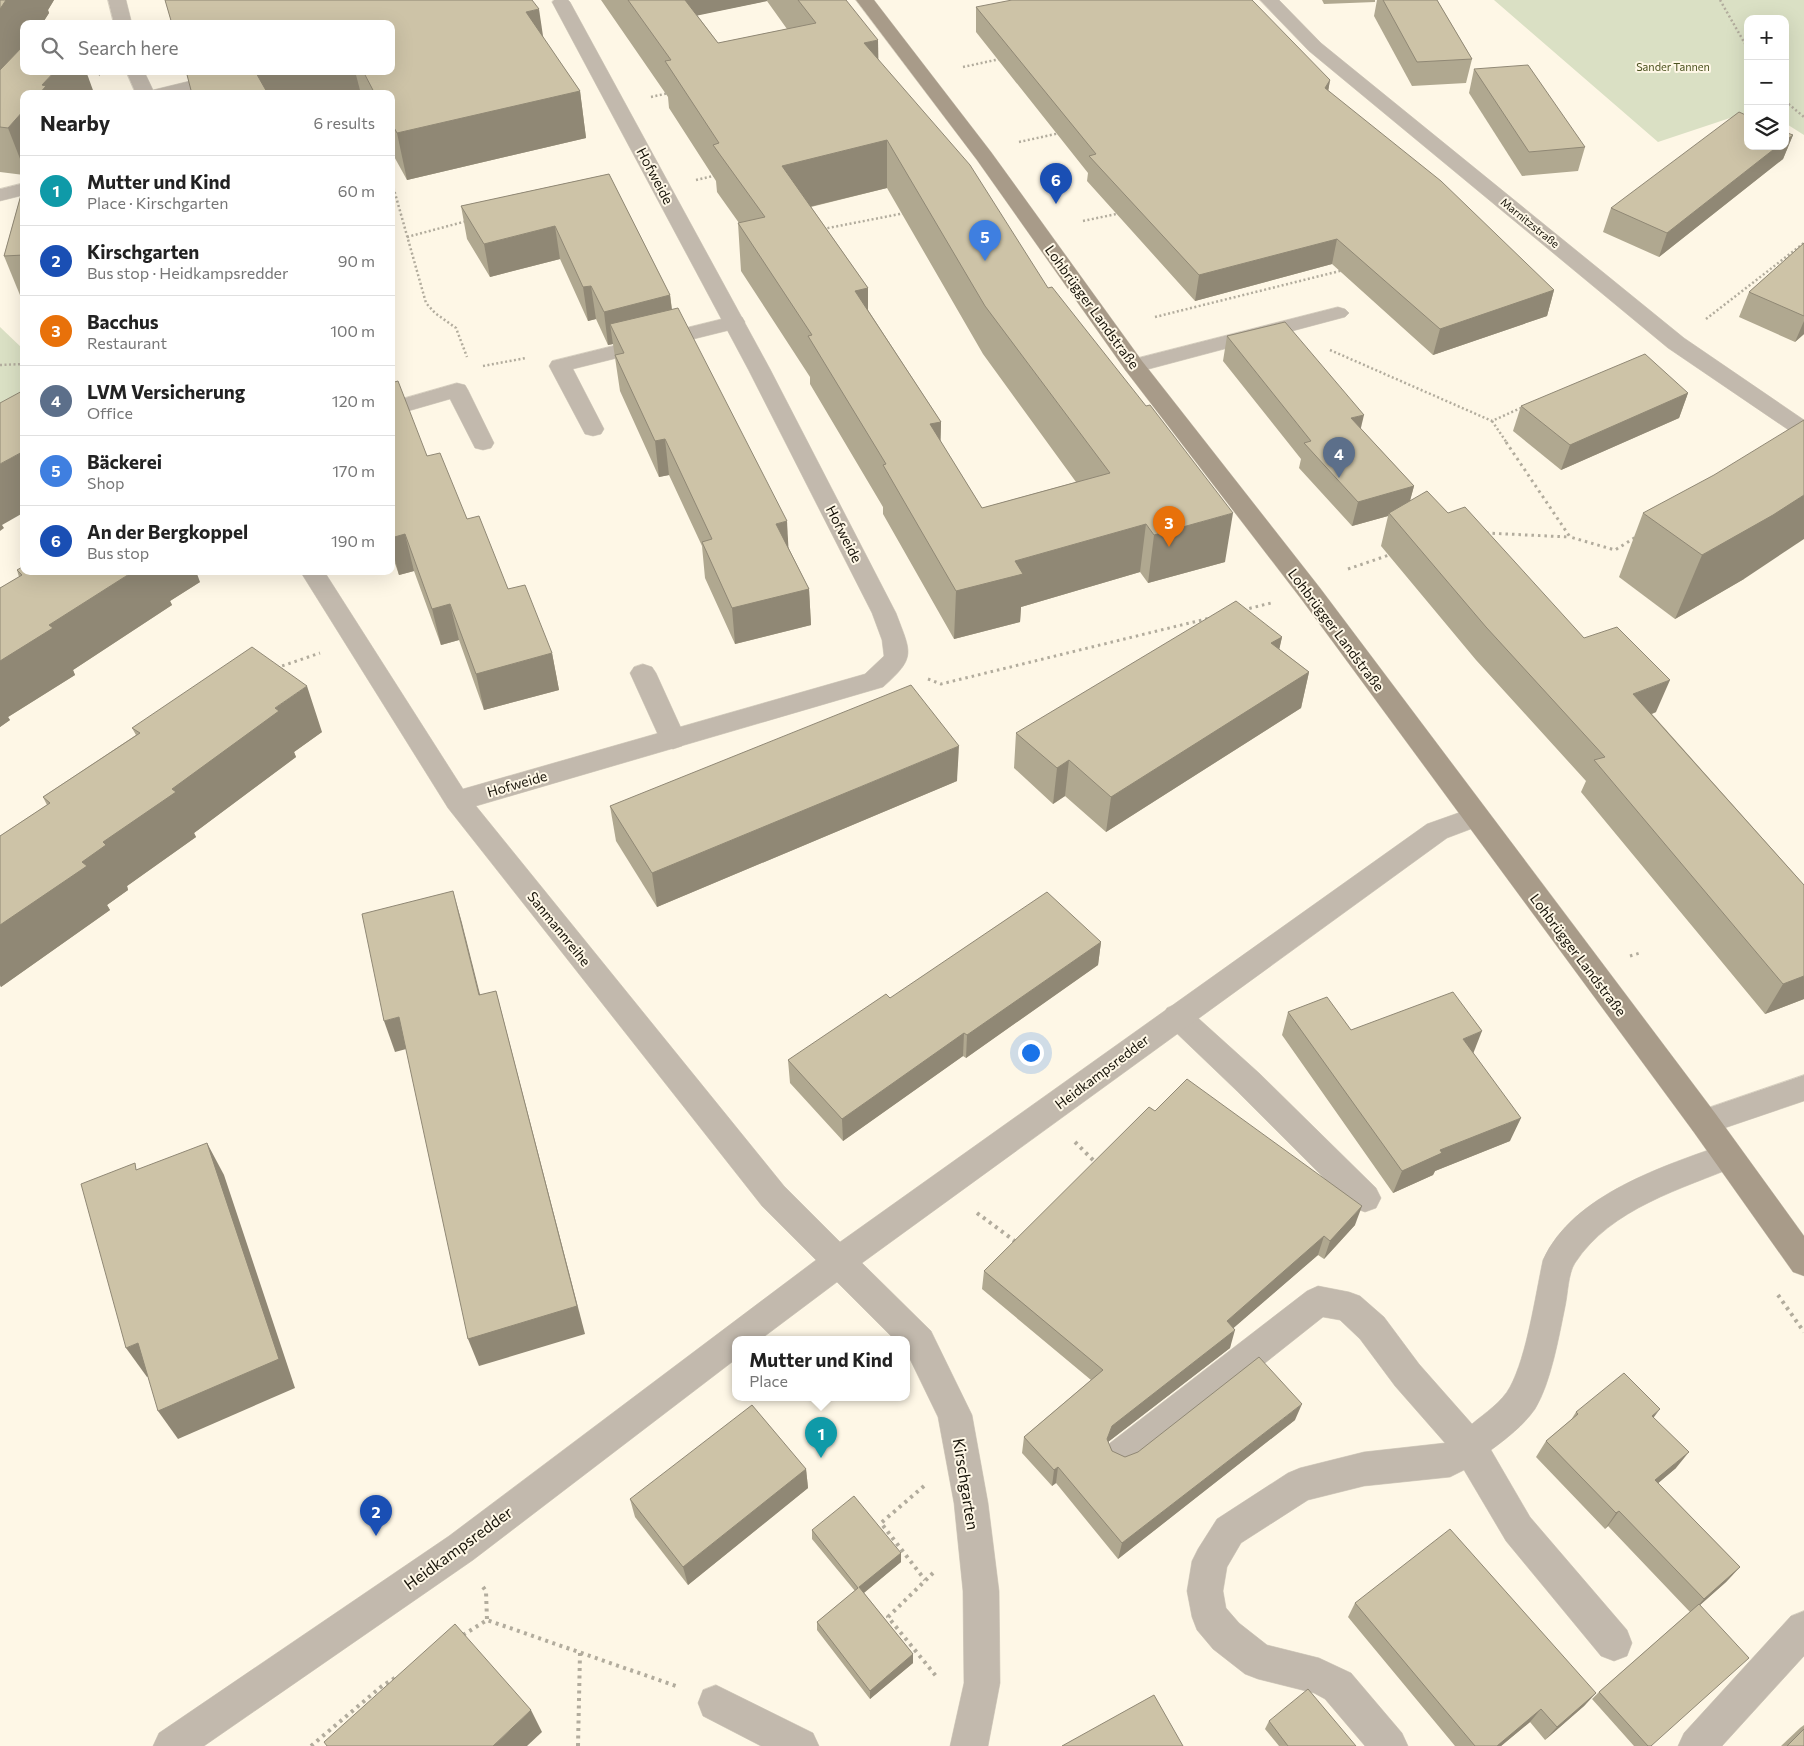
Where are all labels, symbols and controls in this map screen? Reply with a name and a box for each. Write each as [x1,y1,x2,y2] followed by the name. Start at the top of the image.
[1744,15,1789,150] map controls
[1744,15,1789,60] button: +
[20,20,395,75] search box
[38,34,66,62] icon: search
[78,36,178,59] text: Search here
[1636,60,1710,73] park label: Sander Tannen
[1744,60,1789,105] button: −
[1744,105,1789,150] button: layers
[40,110,110,135] text: Nearby
[314,113,375,132] text: 6 results
[633,145,677,207] street label: Hofweide
[1040,163,1072,204] pin: 6
[87,170,231,193] text: Mutter und Kind
[52,181,60,200] text: 1
[338,181,375,200] text: 60 m
[87,193,228,212] text: Place · Kirschgarten
[1498,195,1562,250] street label: Marnitzstraße
[969,220,1001,261] pin: 5
[87,240,199,263] text: Kirschgarten
[1042,241,1143,372] street label: Lohbrügger Landstraße
[51,251,61,270] text: 2
[338,251,375,270] text: 90 m
[87,263,288,282] text: Bus stop · Heidkampsredder
[87,310,159,333] text: Bacchus
[51,321,61,340] text: 3
[330,321,375,340] text: 100 m
[87,333,167,352] text: Restaurant
[87,380,245,403] text: LVM Versicherung
[51,391,61,410] text: 4
[332,391,375,410] text: 120 m
[87,403,133,422] text: Office
[1323,437,1355,478] pin: 4
[87,450,162,473] text: Bäckerei
[51,461,61,480] text: 5
[332,461,375,480] text: 170 m
[87,473,125,492] text: Shop
[823,502,866,565] street label: Hofweide
[1153,506,1185,547] pin: 3
[87,520,248,543] text: An der Bergkoppel
[51,531,61,550] text: 6
[331,531,375,550] text: 190 m
[87,543,149,562] text: Bus stop
[1285,565,1388,694] street label: Lohbrügger Landstraße
[485,767,549,800] street label: Hofweide
[524,888,595,969] street label: Sanmannreihe
[1527,890,1630,1019] street label: Lohbrügger Landstraße
[1051,1031,1152,1112] street label: Heidkampsredder
[1018,1040,1044,1066] your location
[732,1336,910,1401] popup
[749,1348,893,1371] text: Mutter und Kind
[749,1371,788,1390] text: Place
[805,1417,837,1458] pin: 1
[950,1437,983,1531] street label: Kirschgarten
[360,1495,392,1536] pin: 2
[400,1502,516,1593] street label: Heidkampsredder

